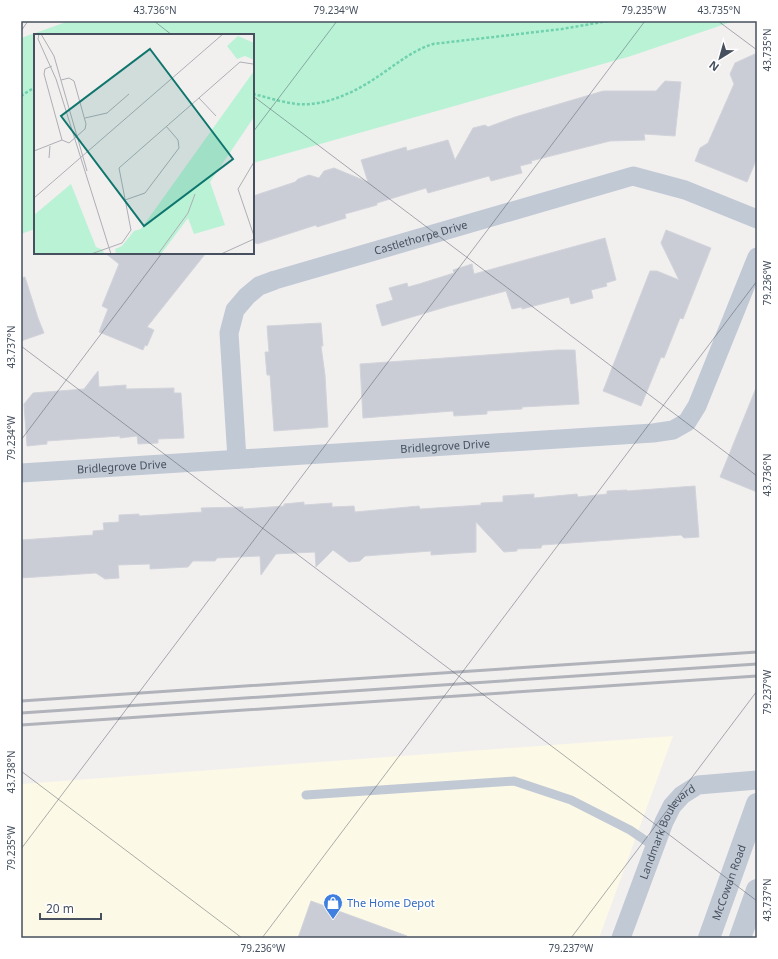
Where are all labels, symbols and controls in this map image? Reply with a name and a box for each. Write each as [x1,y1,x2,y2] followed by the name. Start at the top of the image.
[133,3,177,17] text: 43.736°N
[314,3,359,17] text: 79.234°W
[622,3,667,17] text: 79.235°W
[697,3,741,17] text: 43.735°N
[760,28,774,72] text: 43.735°N
[34,34,254,254] inset map
[700,38,740,78] north arrow
[706,58,722,75] text: N
[372,216,469,258] street label: Castlethorpe Drive
[760,260,774,305] text: 79.236°W
[4,325,18,369] text: 43.737°N
[4,415,18,460] text: 79.234°W
[400,435,490,456] street label: Bridlegrove Drive
[760,453,774,497] text: 43.736°N
[76,456,167,476] street label: Bridlegrove Drive
[760,669,774,714] text: 79.237°W
[4,750,18,794] text: 43.738°N
[635,781,698,881] street label: Landmark Boulevard
[4,825,18,870] text: 79.235°W
[708,842,749,922] street label: McCowan Road
[760,878,774,922] text: 43.737°N
[322,892,344,920] shop icon: The Home Depot
[40,895,101,921] scale bar
[347,895,435,910] place label: The Home Depot
[46,900,74,917] text: 20 m
[241,941,286,955] text: 79.236°W
[549,941,594,955] text: 79.237°W

